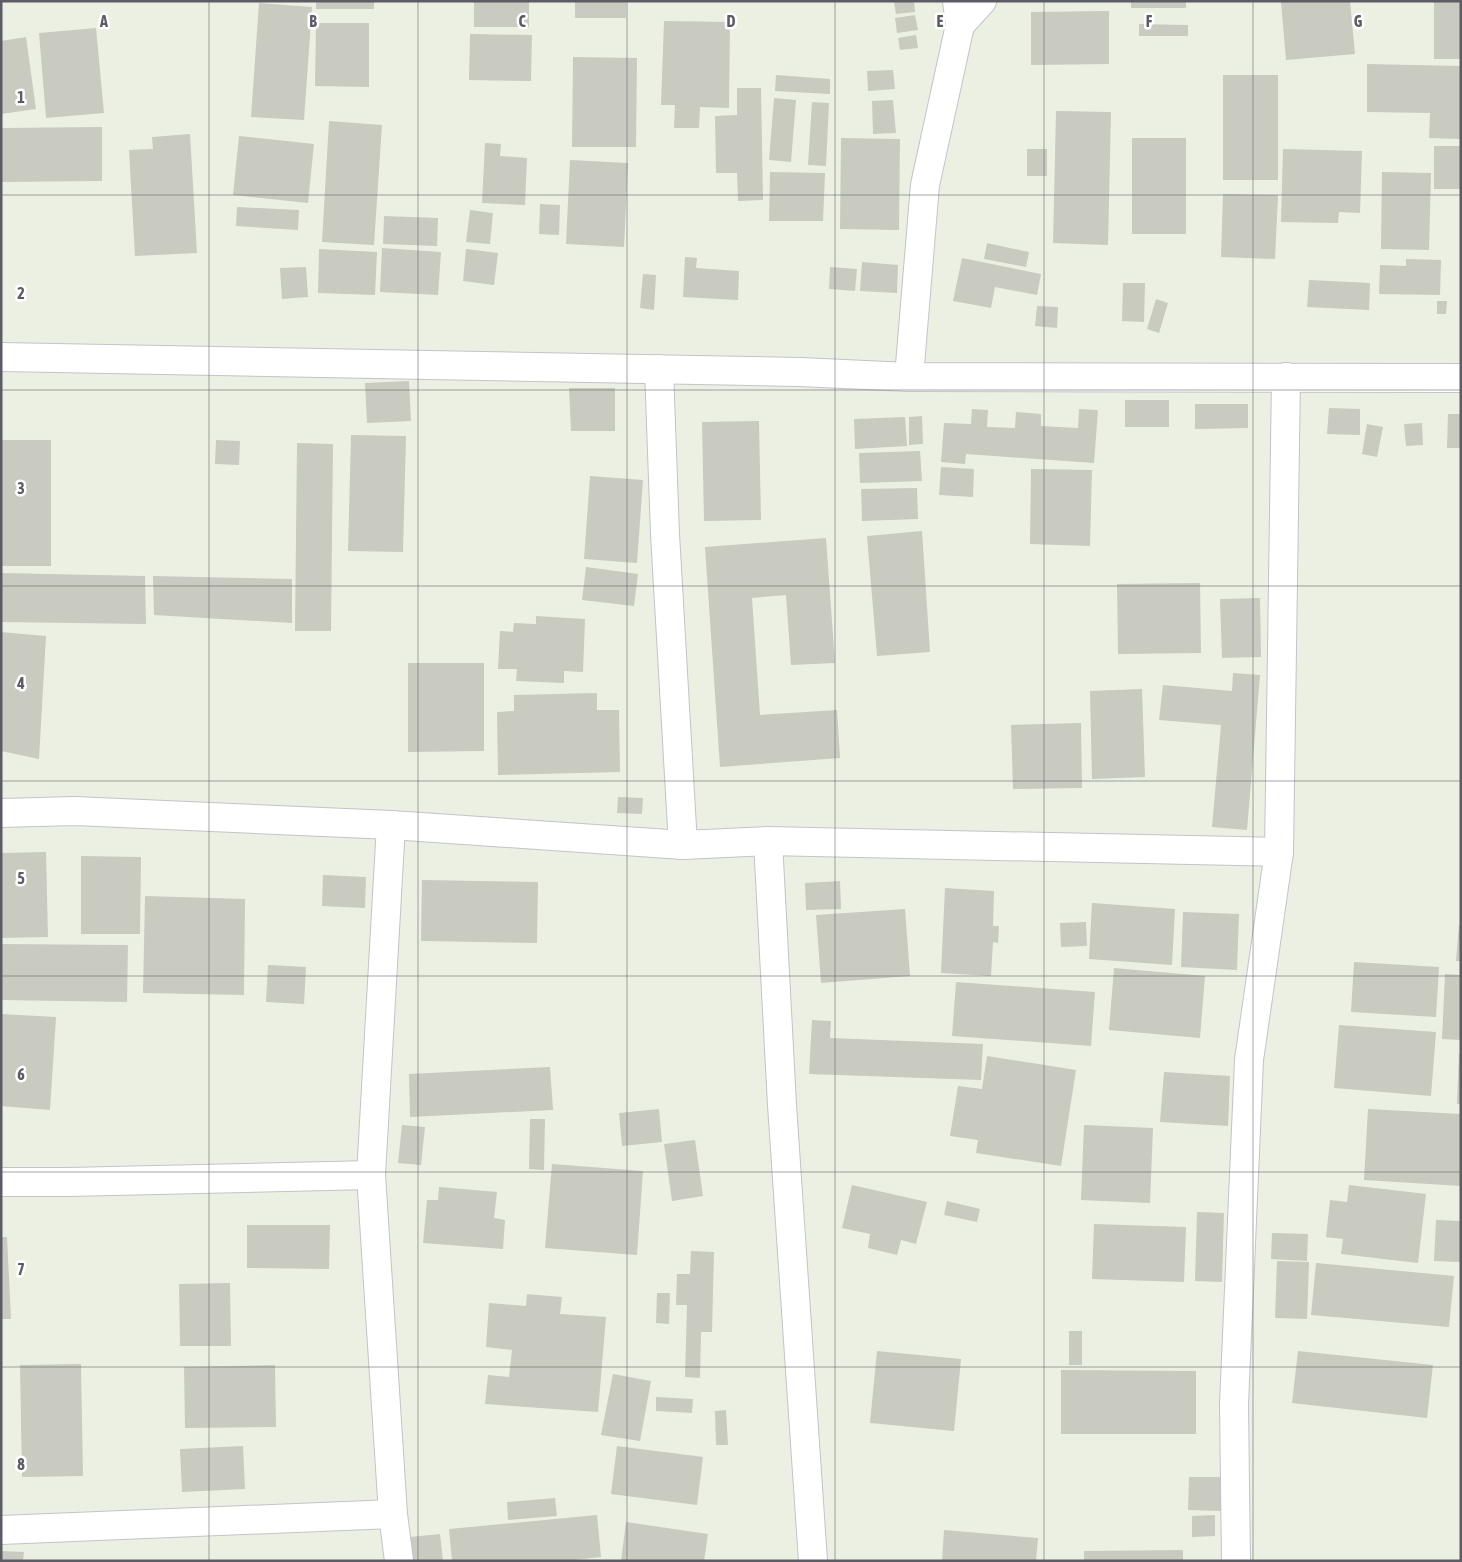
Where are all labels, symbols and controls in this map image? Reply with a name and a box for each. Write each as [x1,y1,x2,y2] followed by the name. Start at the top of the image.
[99,12,108,30] text: A
[309,12,317,30] text: B
[518,12,526,30] text: C
[727,12,736,30] text: D
[937,12,944,30] text: E
[1146,12,1153,30] text: F
[1354,12,1363,30] text: G
[17,88,25,106] text: 1
[17,284,25,302] text: 2
[17,479,25,497] text: 3
[16,674,25,692] text: 4
[17,869,25,887] text: 5
[17,1065,25,1083] text: 6
[17,1260,25,1278] text: 7
[17,1455,25,1473] text: 8

